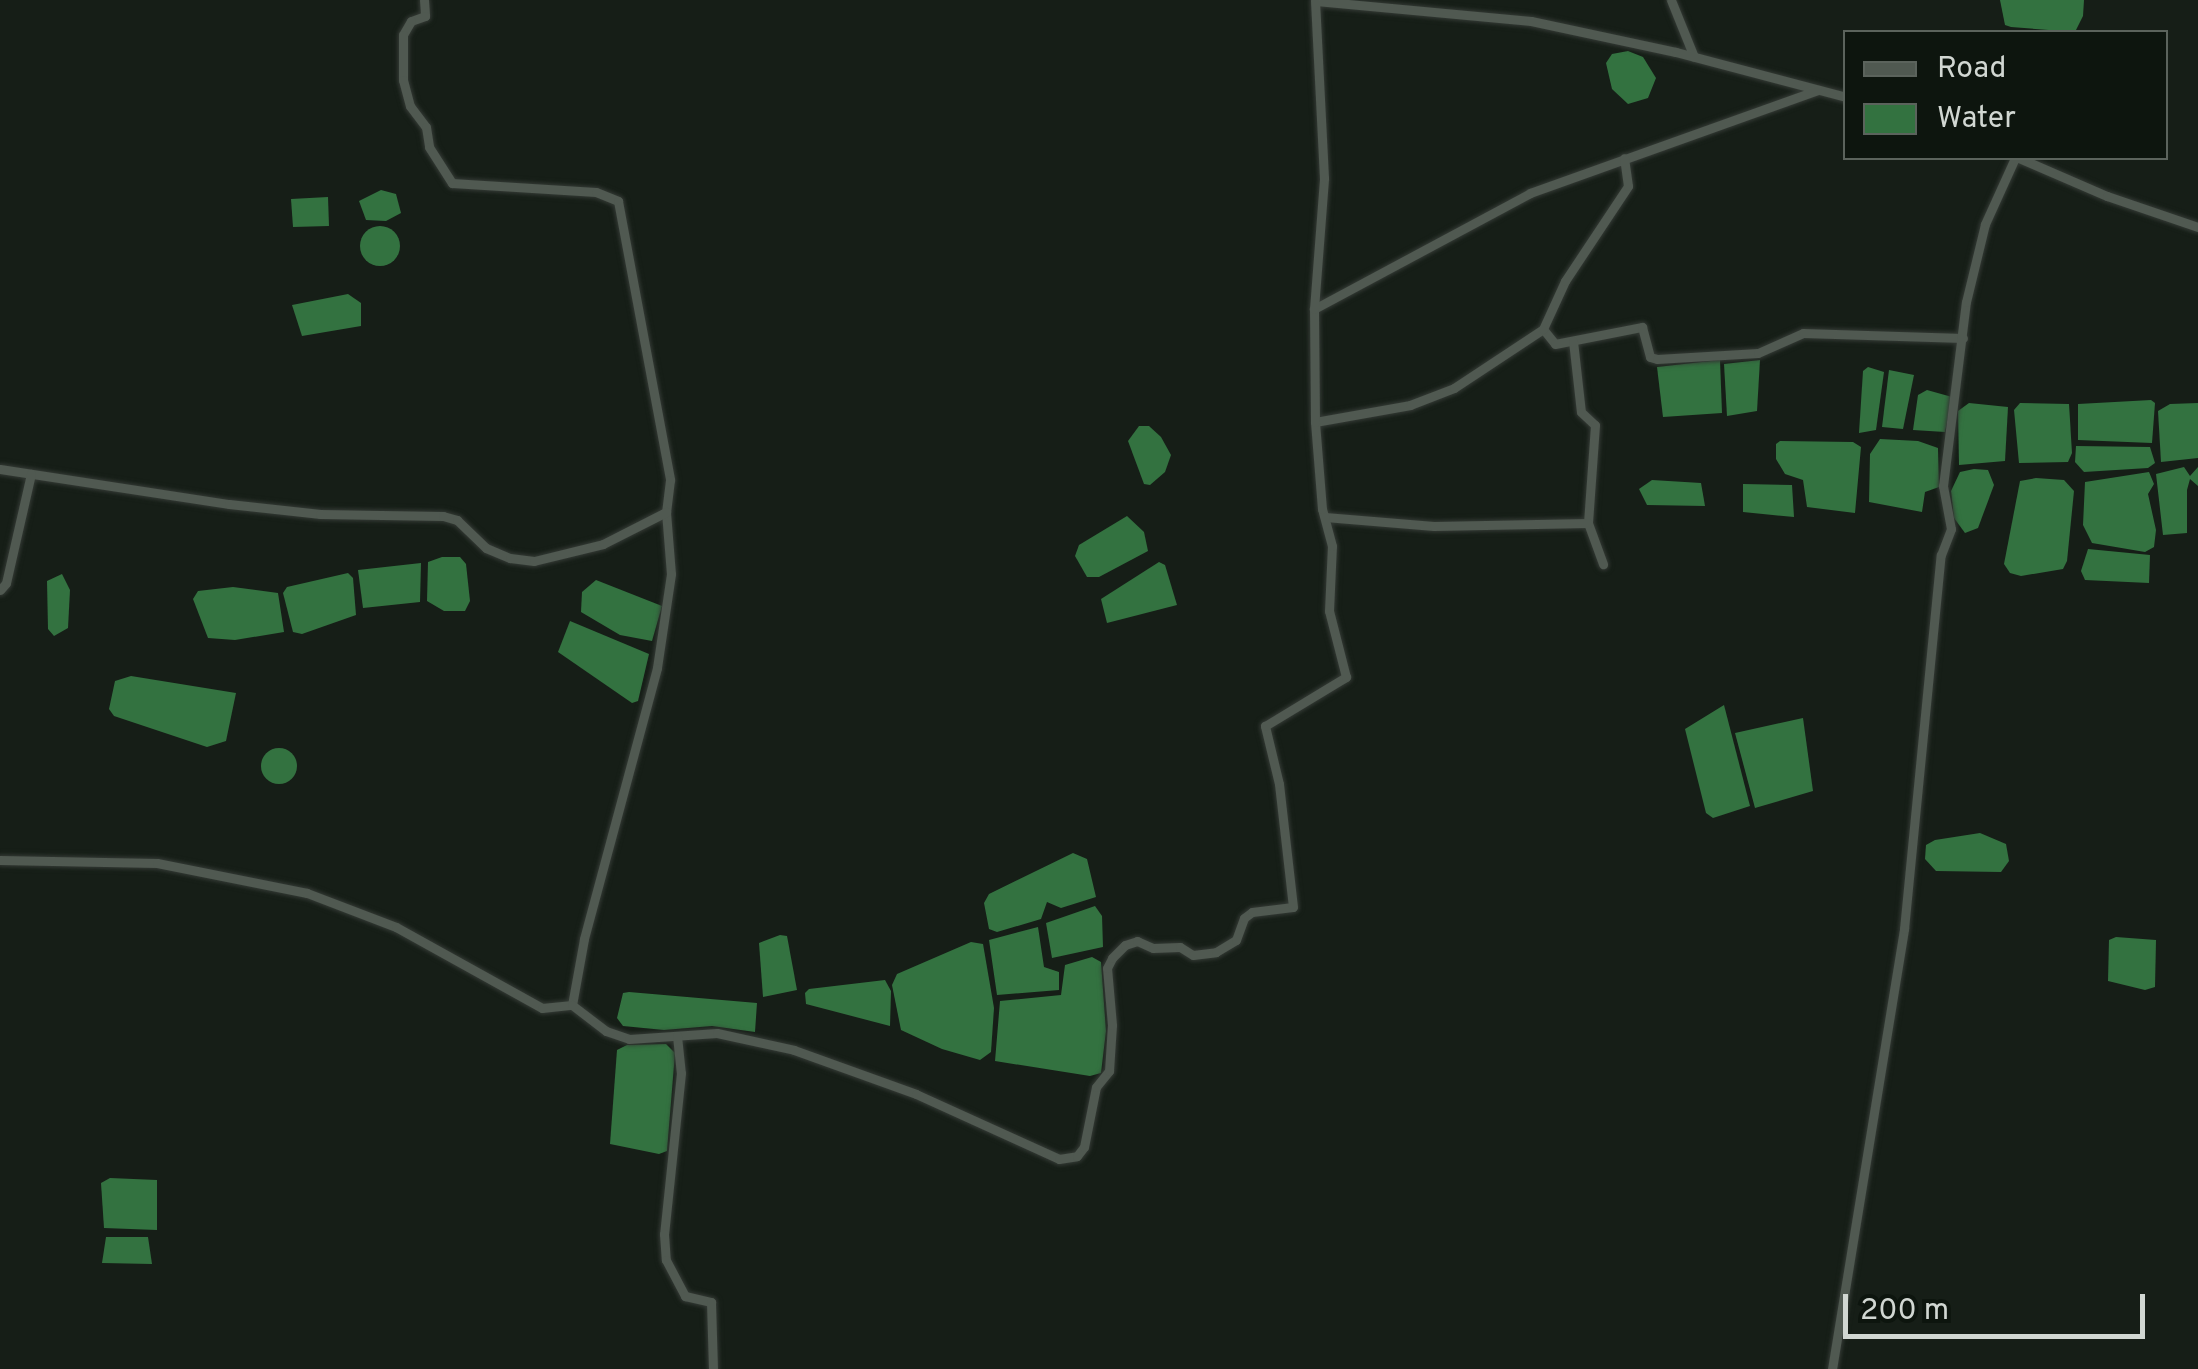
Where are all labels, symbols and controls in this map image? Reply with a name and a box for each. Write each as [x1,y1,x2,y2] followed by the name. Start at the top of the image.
[1843,30,2168,160] legend
[1937,51,2006,88] text: Road
[1937,101,2016,138] text: Water
[1848,1274,2150,1336] scale bar
[1860,1293,1949,1330] text: 200 m

